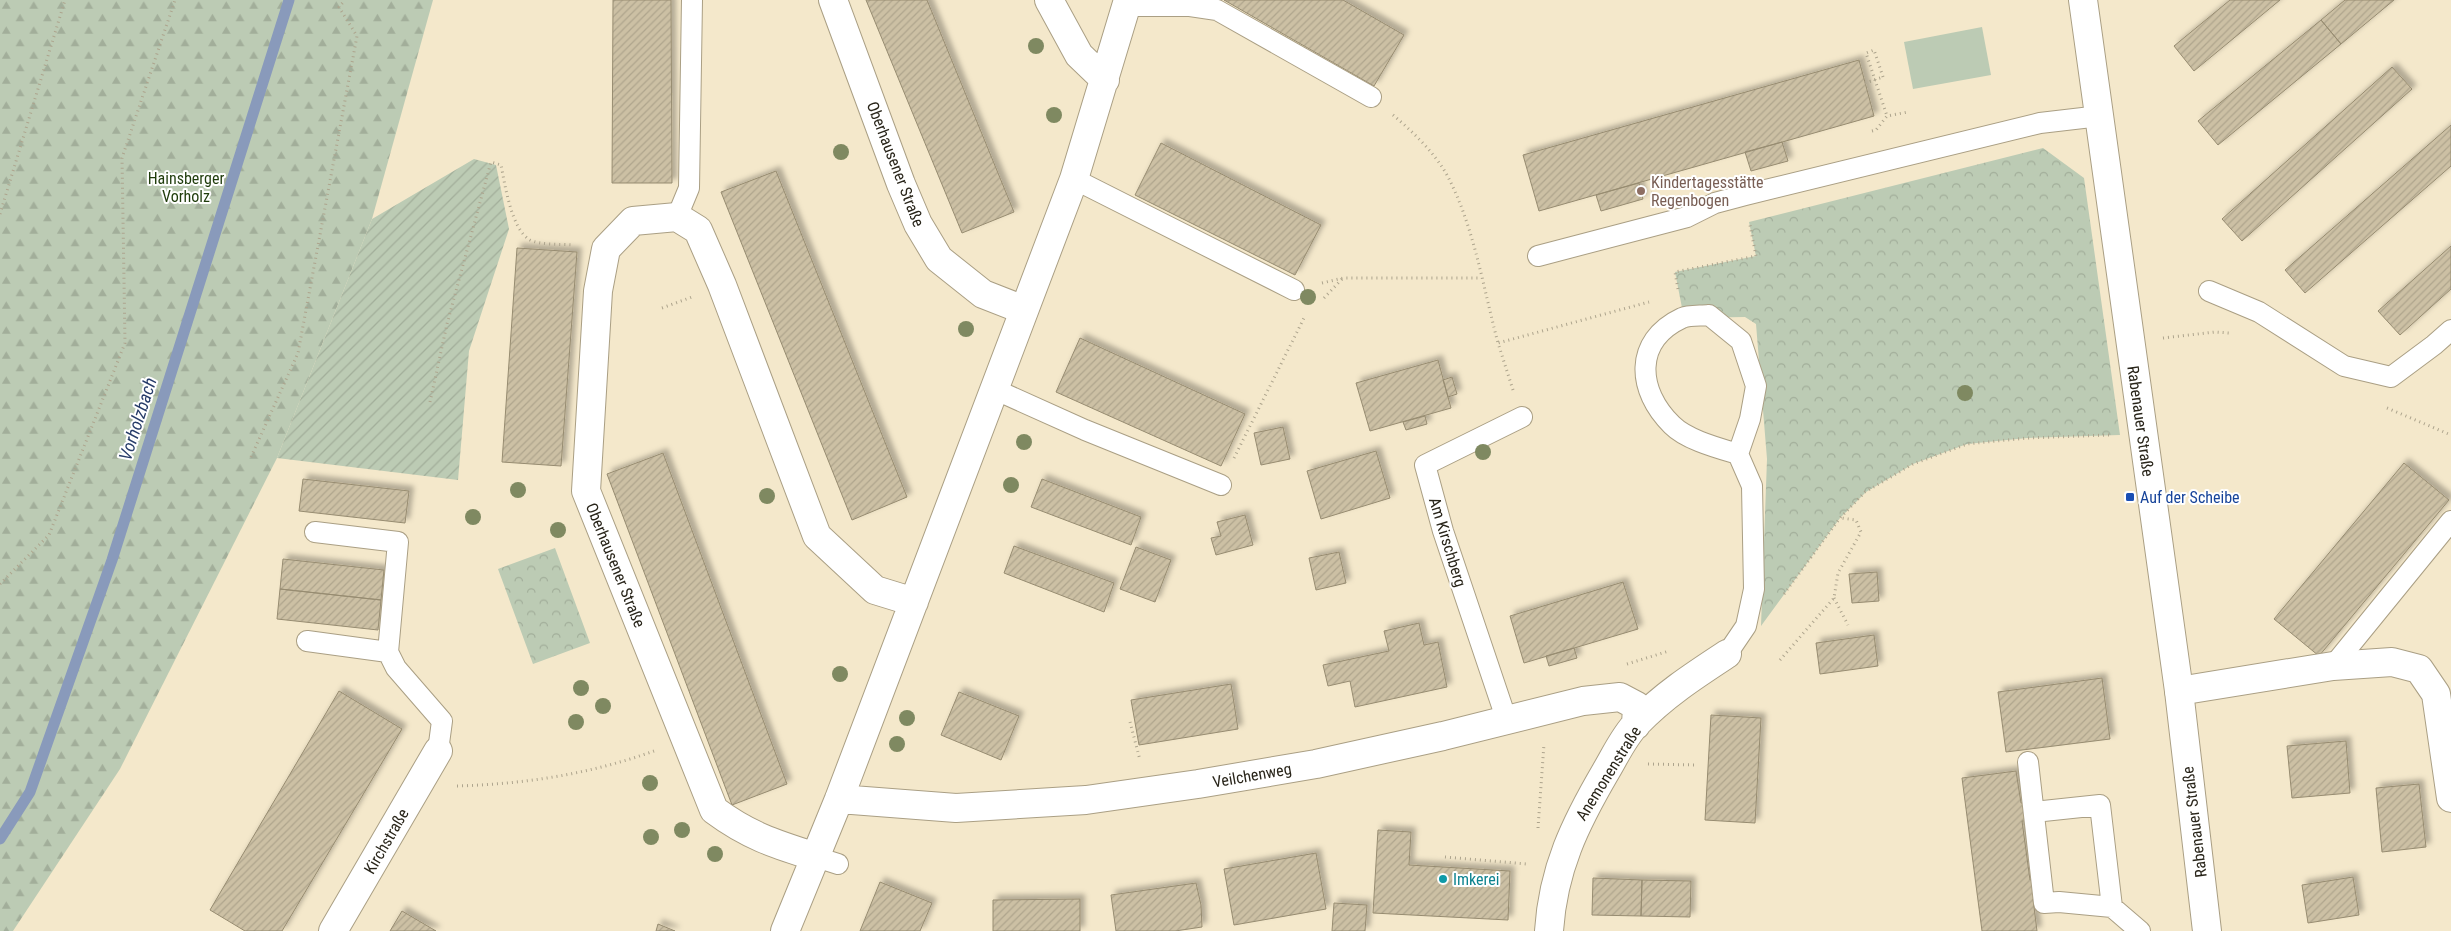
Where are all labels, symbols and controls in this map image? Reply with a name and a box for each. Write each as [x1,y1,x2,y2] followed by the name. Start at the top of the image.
[863,99,928,230] street label: Oberhausener Straße
[148,169,224,206] park label: Hainsberger Vorholz
[1651,173,1764,210] place label: Kindertagesstätte Regenbogen
[1635,185,1647,197] marker: Kindertagesstätte Regenbogen
[2123,364,2158,478] street label: Rabenauer Straße
[114,375,161,463] water label: Vorholzbach
[2140,488,2240,507] place label: Auf der Scheibe
[2124,491,2136,503] marker: Auf der Scheibe
[1425,495,1470,589] street label: Am Kirschberg
[582,500,649,630] street label: Oberhausener Straße
[1572,723,1645,824] street label: Anemonenstraße
[1211,759,1293,792] street label: Veilchenweg
[2178,765,2211,879] street label: Rabenauer Straße
[360,805,413,877] street label: Kirchstraße
[1453,870,1500,889] place label: Imkerei
[1437,873,1449,885] marker: Imkerei

